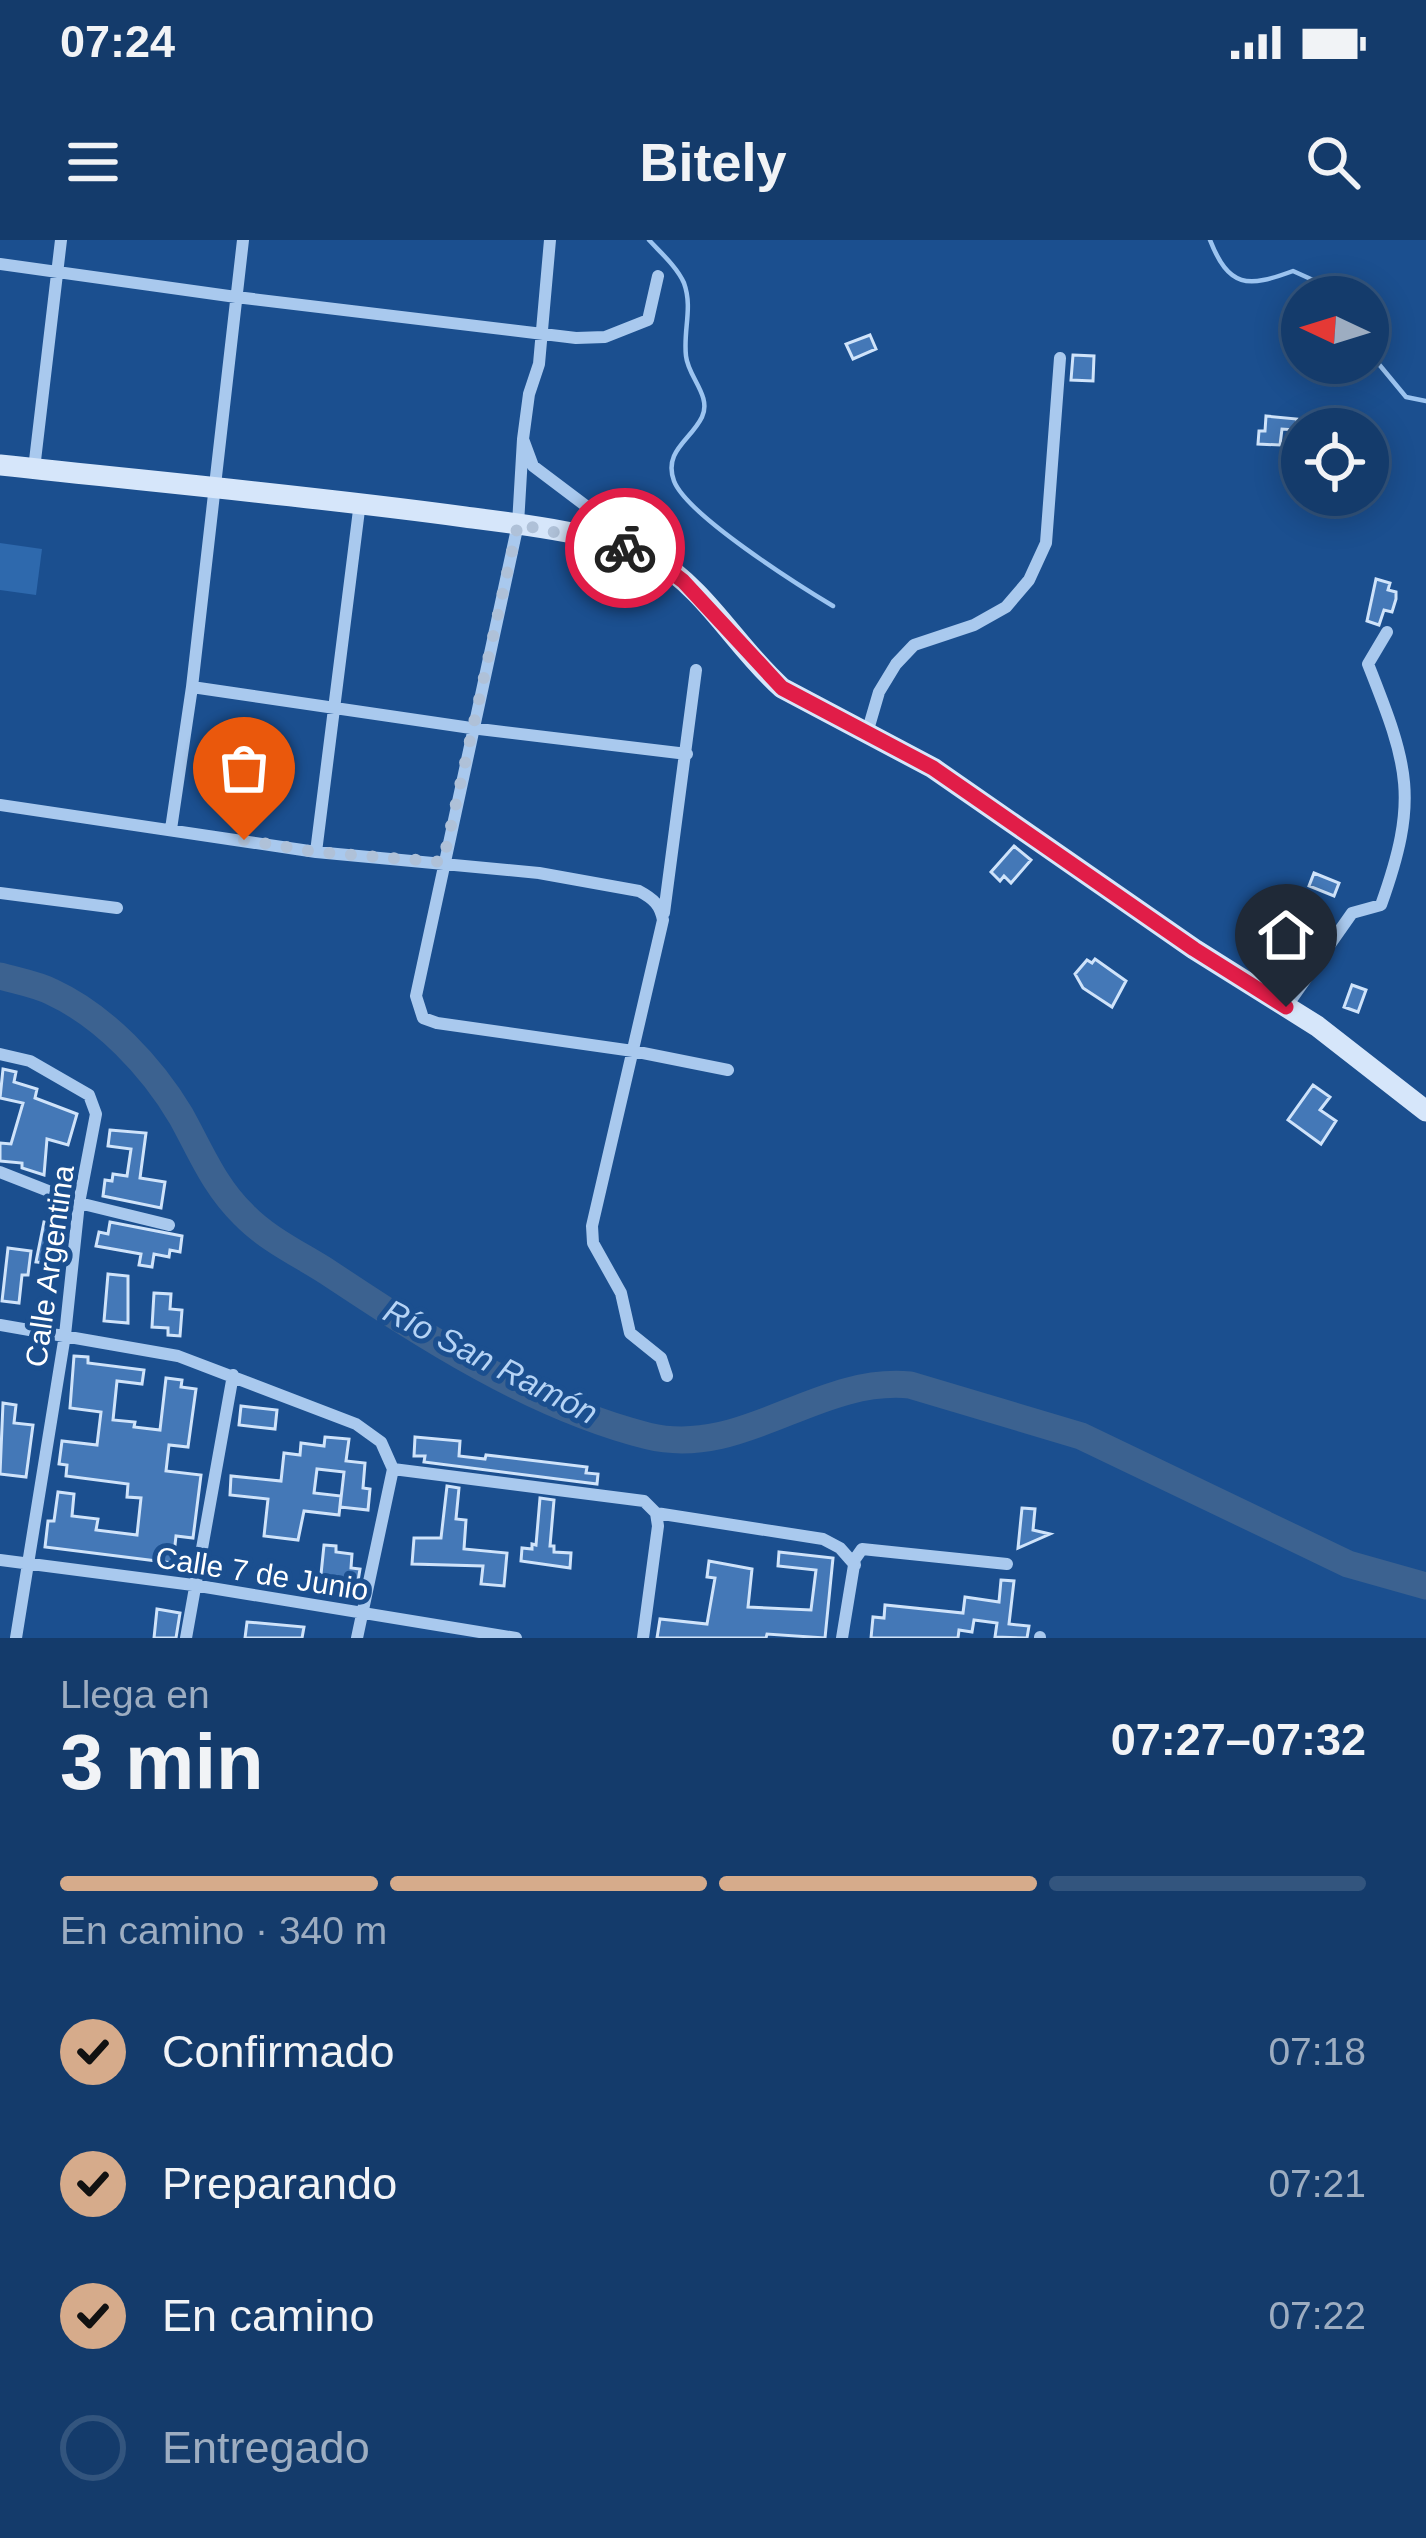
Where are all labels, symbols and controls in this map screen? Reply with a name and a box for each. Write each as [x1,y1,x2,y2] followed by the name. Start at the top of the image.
[60,16,175,67] text: 07:24
[60,129,126,195] icon: menu
[1300,129,1366,195] icon: search
[639,132,787,192] text: Bitely
[1281,276,1389,384] north arrow
[1281,276,1389,516] map controls
[1281,408,1389,516] button: locate
[565,488,685,608] courier
[592,515,658,581] icon: bike
[193,717,295,840] pin
[211,735,277,801] icon: bag
[1235,884,1337,1007] pin
[1253,902,1319,968] icon: home
[19,1163,80,1369] street label: Calle Argentina
[378,1292,604,1431] water label: Río San Ramón
[153,1540,371,1607] street label: Calle 7 de Junio
[60,1673,210,1716] text: Llega en
[1111,1714,1366,1765] text: 07:27–07:32
[60,1718,264,1806] text: 3 min
[60,1909,387,1952] text: En camino · 340 m
[60,2019,126,2085] icon: check
[162,2026,395,2077] text: Confirmado
[1268,2030,1366,2073] text: 07:18
[60,2151,126,2217] icon: check
[162,2158,397,2209] text: Preparando
[1268,2162,1366,2205] text: 07:21
[60,2283,126,2349] icon: check
[162,2290,375,2341] text: En camino
[1268,2294,1366,2337] text: 07:22
[162,2422,370,2473] text: Entregado

